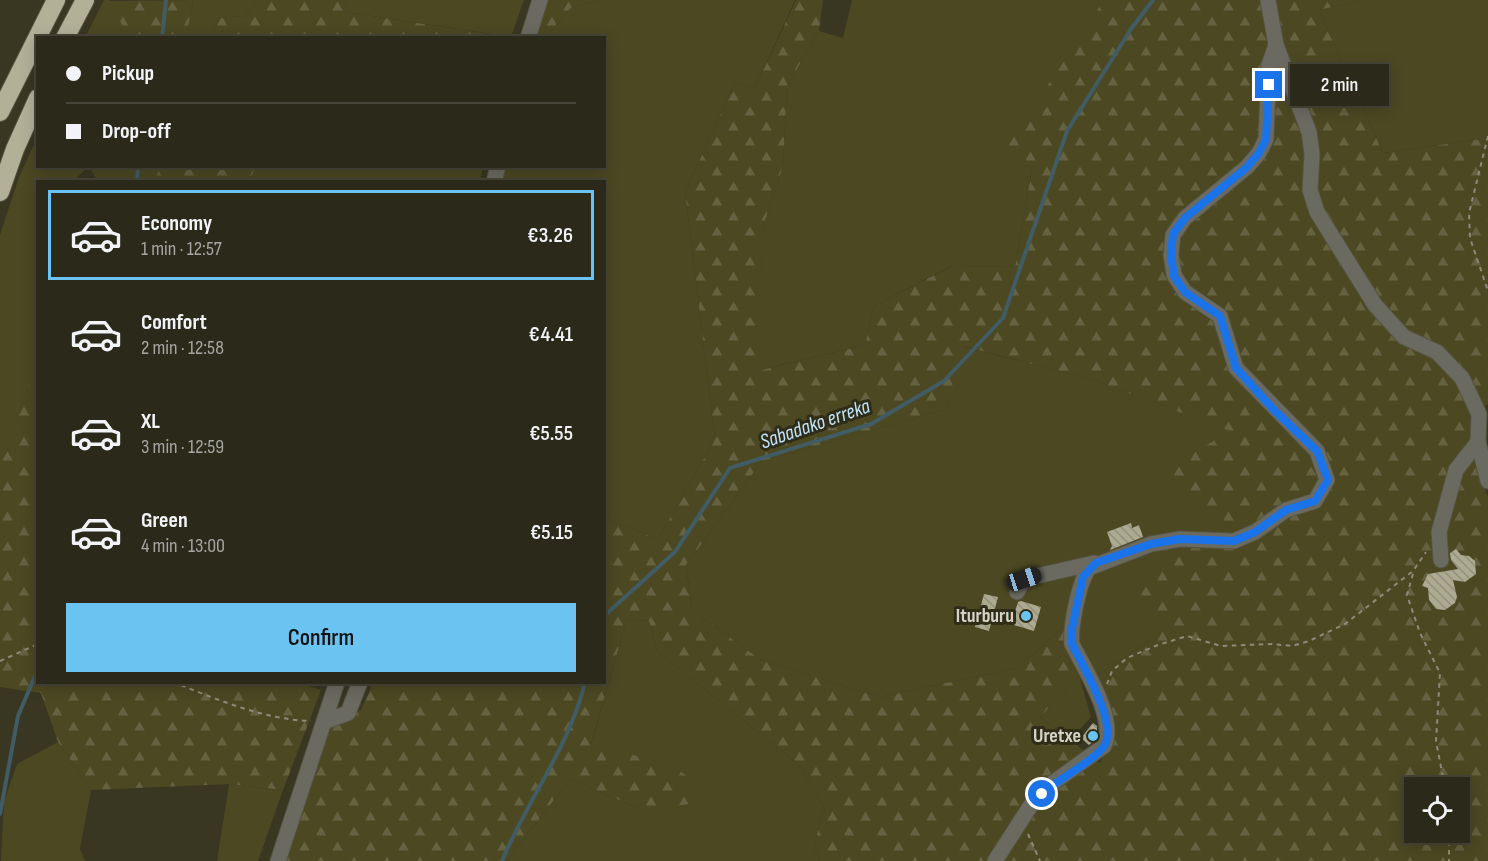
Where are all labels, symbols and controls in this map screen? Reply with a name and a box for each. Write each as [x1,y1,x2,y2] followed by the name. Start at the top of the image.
[102,60,154,87] text: Pickup
[1290,64,1389,106] callout: 2 min
[1255,71,1282,98] route end
[1321,73,1358,97] text: 2 min
[102,118,171,145] text: Drop-off
[69,208,123,262] icon: car
[141,210,212,237] text: Economy
[527,222,573,249] text: €3.26
[141,237,222,261] text: 1 min · 12:57
[69,307,123,361] icon: car
[141,309,207,336] text: Comfort
[529,321,573,348] text: €4.41
[141,336,224,360] text: 2 min · 12:58
[757,393,874,454] water label: Sabadako erreka
[69,406,123,460] icon: car
[141,408,160,435] text: XL
[529,420,573,447] text: €5.55
[141,435,224,459] text: 3 min · 12:59
[69,505,123,559] icon: car
[141,507,188,534] text: Green
[530,519,573,546] text: €5.15
[141,534,225,558] text: 4 min · 13:00
[1004,565,1044,593] car
[66,603,576,672] button: Confirm
[956,604,1014,628] place label: Iturburu
[1019,609,1033,623] marker: Iturburu
[1033,724,1081,748] place label: Uretxe
[1086,729,1100,743] marker: Uretxe
[1404,777,1470,843] map controls
[1404,777,1470,843] button: locate
[1028,780,1055,807] route start

